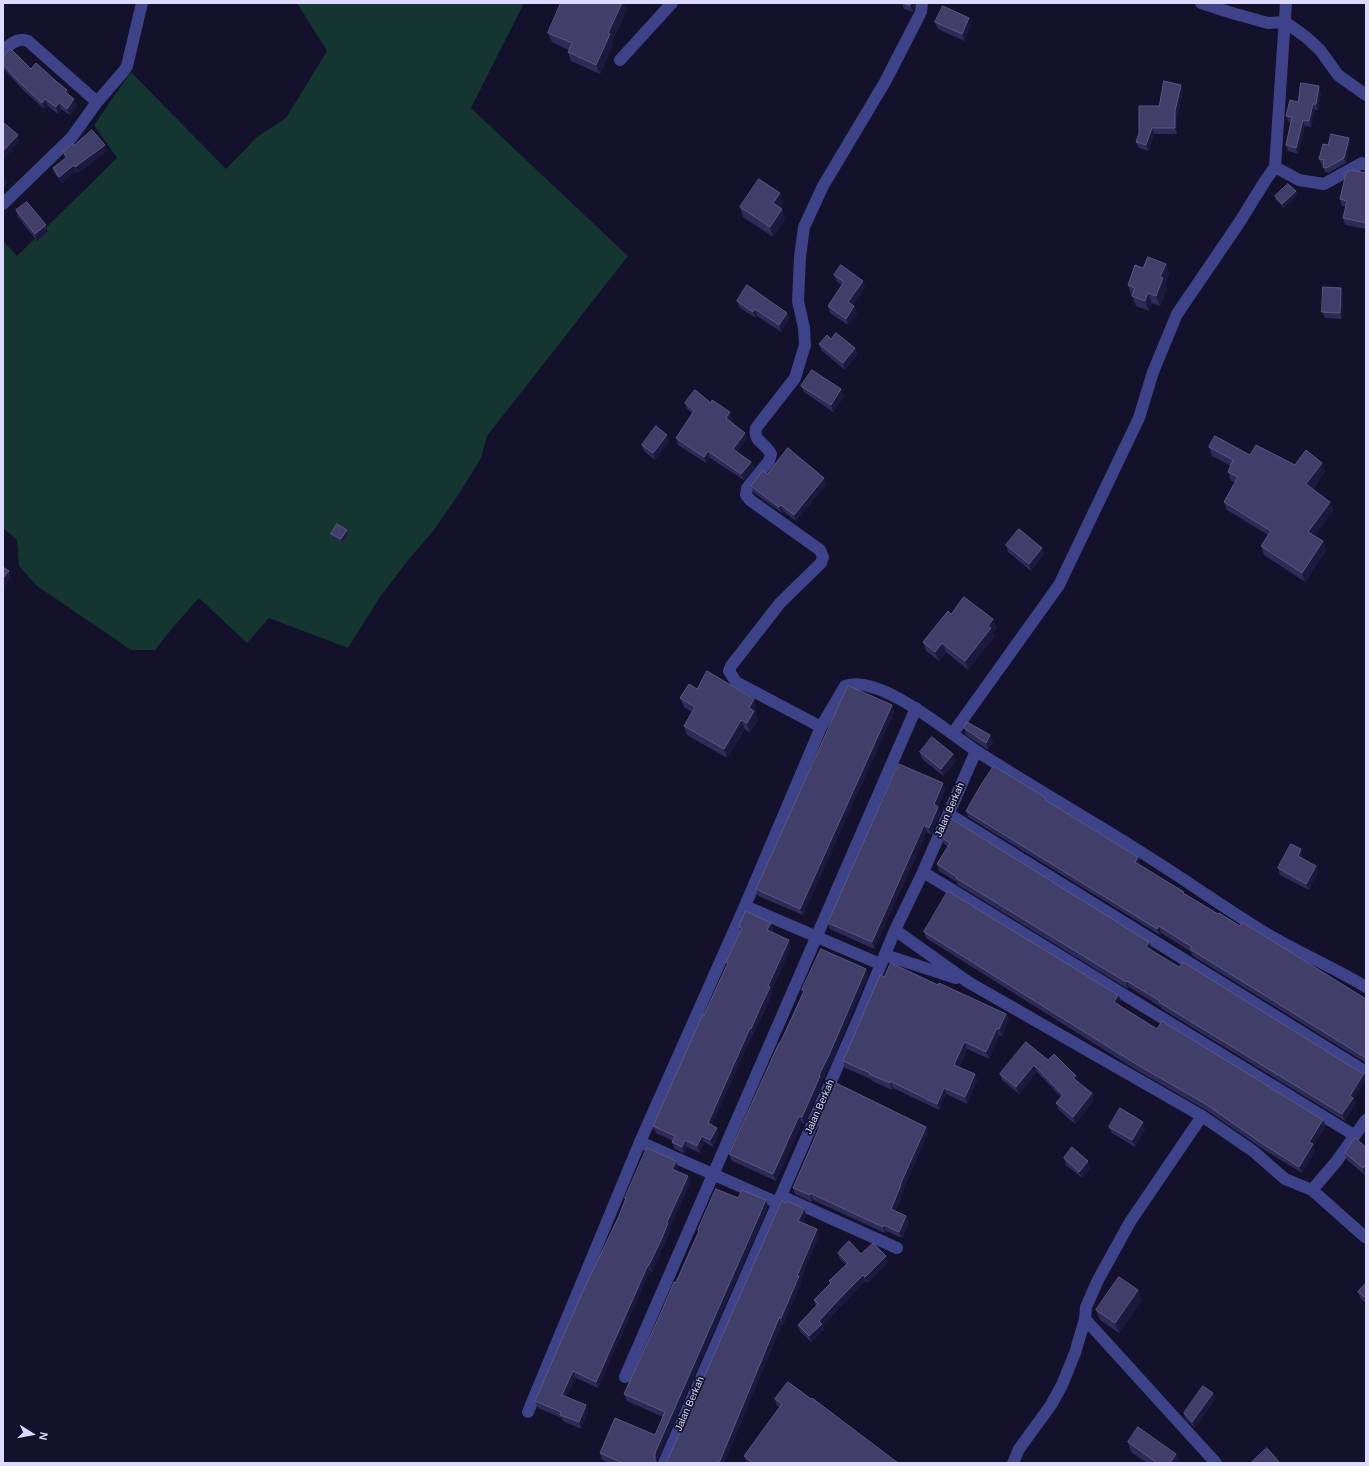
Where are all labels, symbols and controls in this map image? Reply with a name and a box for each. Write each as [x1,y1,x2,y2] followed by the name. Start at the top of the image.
[933,781,967,839] street label: Jalan Berkah
[803,1078,837,1136] street label: Jalan Berkah
[673,1375,707,1433] street label: Jalan Berkah
[12,1414,52,1454] north arrow
[37,1431,50,1441] text: N

